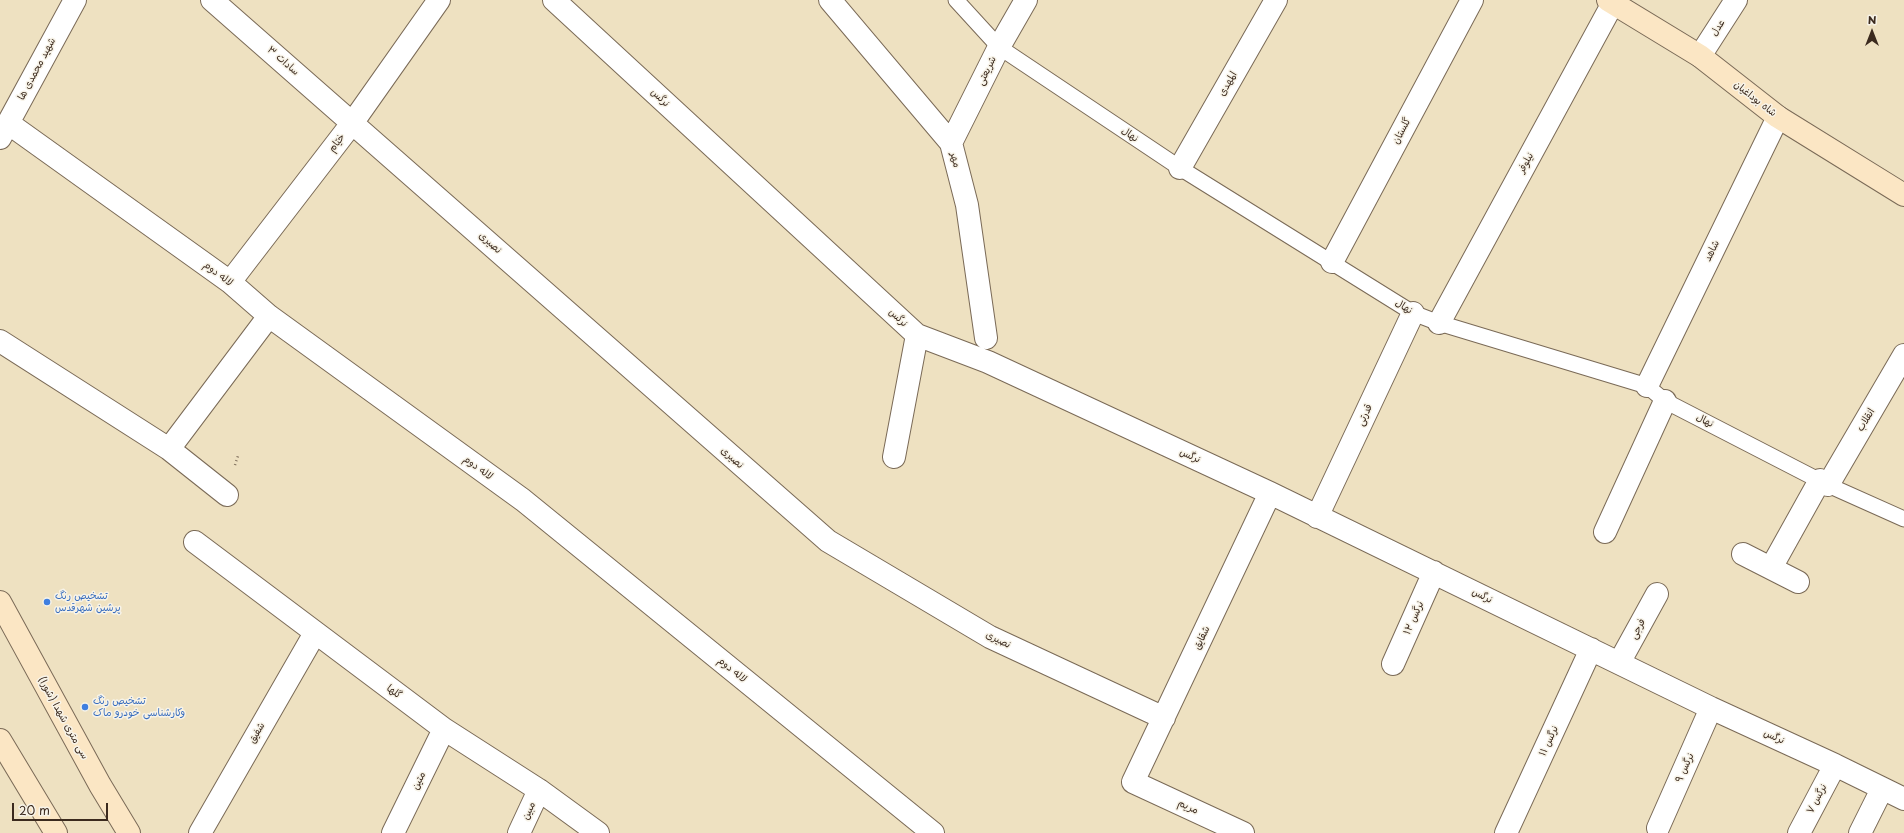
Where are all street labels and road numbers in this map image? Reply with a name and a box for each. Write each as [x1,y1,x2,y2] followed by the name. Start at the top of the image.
[1708,18,1728,38] street label: عدل
[16,36,58,102] street label: شهید محمدی ها
[265,44,301,78] street label: سادات ۳
[975,55,999,87] street label: شریعتی
[1216,70,1240,98] street label: المهدی
[1731,79,1779,119] street label: شاه بوداغیان
[648,86,672,110] street label: نرگس
[1390,116,1414,146] street label: گلستان
[1119,125,1141,145] street label: نهال
[326,131,348,155] street label: خیّام
[947,151,963,169] street label: مهر
[1515,151,1537,175] street label: نیلوفر
[476,230,504,256] street label: نصیری
[1702,239,1722,263] street label: شاهد
[201,259,235,289] street label: لاله دوم
[1393,297,1415,317] street label: نهال
[886,306,910,330] street label: نرگس
[1355,402,1375,428] street label: قدرتی
[1854,406,1878,434] street label: انقلاب
[1694,411,1716,431] street label: نهال
[718,445,746,471] street label: نصیری
[1178,446,1202,466] street label: نرگس
[461,453,495,483] street label: لاله دوم
[1470,586,1494,606] street label: نرگس
[1401,600,1427,636] street label: نرگس ۱۲
[1628,617,1648,641] street label: فرجی
[1191,624,1213,652] street label: شقایق
[983,629,1013,651] street label: نصیری
[715,655,749,685] street label: لاله دوم
[35,675,91,761] street label: سی متری شهدا (شورا)
[384,682,404,702] street label: گلها
[246,720,268,746] street label: شفیق
[1537,724,1561,758] street label: نرگس ۱۱
[1762,727,1786,747] street label: نرگس
[1673,751,1697,785] street label: نرگس ۹
[410,770,428,792] street label: متین
[1804,782,1830,816] street label: نرگس ۷
[1176,797,1200,817] street label: مریم
[520,800,538,822] street label: مبین

